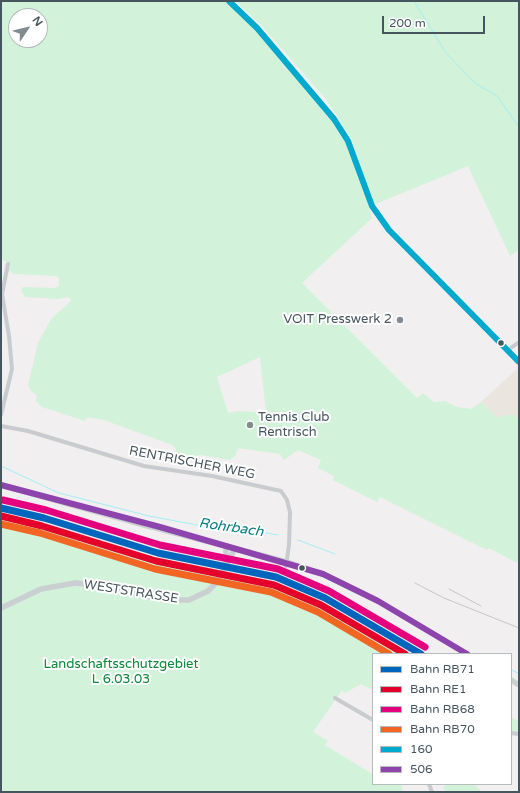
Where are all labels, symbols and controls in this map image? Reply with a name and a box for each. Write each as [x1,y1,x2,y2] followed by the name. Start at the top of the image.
[8,8,48,48] north arrow
[384,8,487,34] scale bar
[30,14,45,29] text: N
[389,16,426,30] text: 200 m
[283,312,392,328] place label: VOIT Presswerk 2
[395,315,405,325] marker: VOIT Presswerk 2
[496,338,506,348] unlabelled marker
[258,410,330,441] place label: Tennis Club Rentrisch
[245,420,255,430] marker: Tennis Club Rentrisch
[128,443,256,483] street label: RENTRISCHER WEG
[198,515,264,541] water label: Rohrbach
[297,563,307,573] unlabelled marker
[83,577,179,607] street label: WESTSTRASSE
[372,653,512,785] legend
[44,657,198,688] park label: Landschaftsschutzgebiet L 6.03.03
[410,662,475,676] text: Bahn RB71
[410,682,467,696] text: Bahn RE1
[410,702,475,716] text: Bahn RB68
[410,722,475,736] text: Bahn RB70
[410,742,433,756] text: 160
[410,762,433,776] text: 506

